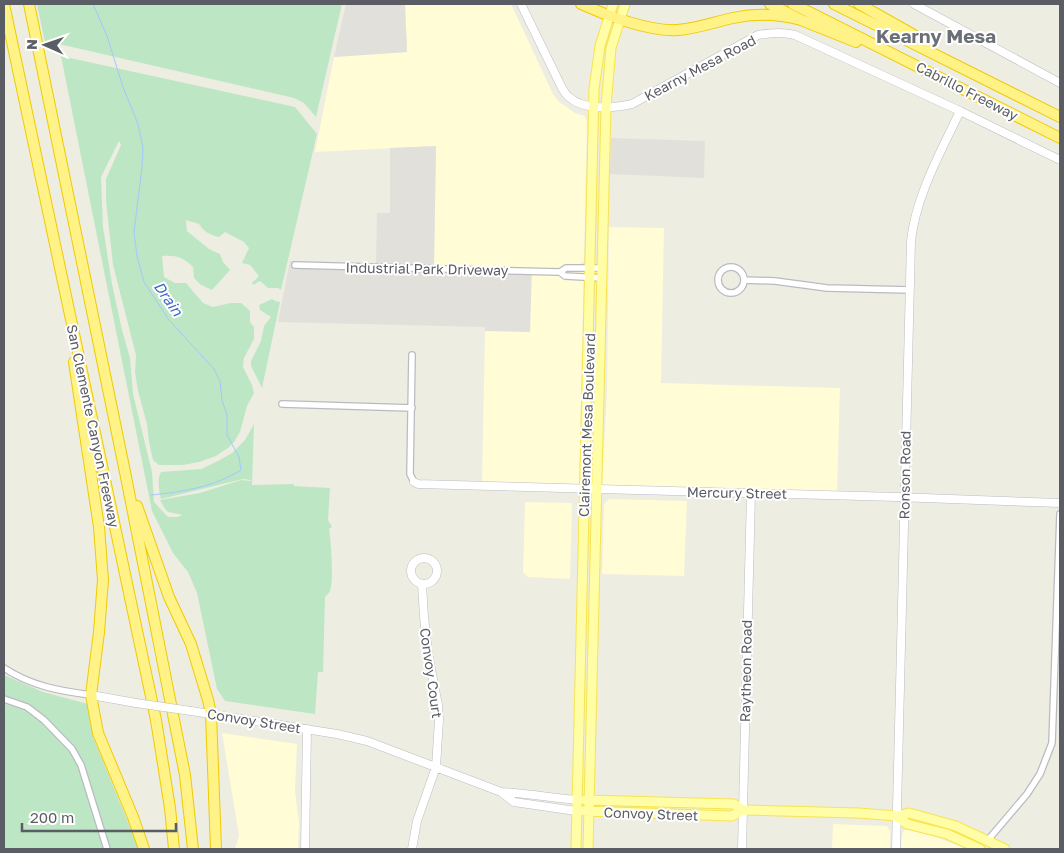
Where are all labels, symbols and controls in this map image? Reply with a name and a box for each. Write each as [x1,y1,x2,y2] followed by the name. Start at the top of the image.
[20,20,70,70] north arrow
[876,24,996,47] district label: Kearny Mesa
[641,31,758,104] street label: Kearny Mesa Road
[23,39,40,50] text: N
[913,57,1021,124] street label: Cabrillo Freeway
[345,259,509,278] street label: Industrial Park Driveway
[151,278,188,320] water label: Drain
[64,323,123,529] street label: San Clemente Canyon Freeway
[575,333,598,517] street label: Clairemont Mesa Boulevard
[895,431,914,519] street label: Ronson Road
[687,483,787,502] street label: Mercury Street
[736,620,755,722] street label: Raytheon Road
[417,627,446,719] street label: Convoy Court
[206,705,302,736] street label: Convoy Street
[22,800,176,832] scale bar
[603,803,699,824] street label: Convoy Street
[30,808,74,826] text: 200 m

